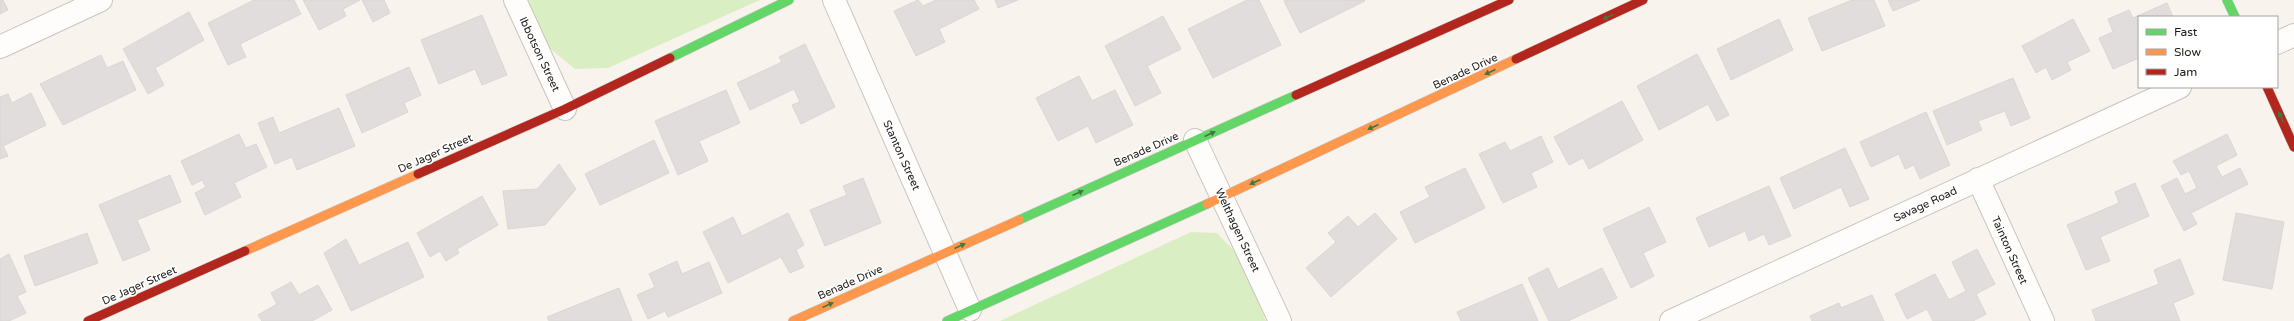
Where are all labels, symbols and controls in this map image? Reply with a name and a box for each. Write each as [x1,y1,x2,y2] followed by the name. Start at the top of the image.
[1602,14,1614,20] one-way arrow
[517,15,562,94] street label: Ibbotson Street
[2138,16,2278,88] legend
[2174,25,2198,39] text: Fast
[2174,45,2201,59] text: Slow
[1431,51,1500,92] street label: Benade Drive
[2174,65,2197,79] text: Jam
[1485,69,1496,75] one-way arrow
[2278,111,2284,122] one-way arrow
[880,118,923,192] street label: Stanton Street
[1367,124,1378,130] one-way arrow
[1112,129,1181,170] street label: Benade Drive
[396,131,474,176] street label: De Jager Street
[1204,131,1215,137] one-way arrow
[1249,179,1261,185] one-way arrow
[1891,184,1959,225] street label: Savage Road
[1212,186,1263,274] street label: Welthagen Street
[1073,190,1084,196] one-way arrow
[1989,214,2030,286] street label: Tainton Street
[954,243,965,249] one-way arrow
[816,262,885,303] street label: Benade Drive
[100,263,178,308] street label: De Jager Street
[823,302,834,308] one-way arrow

